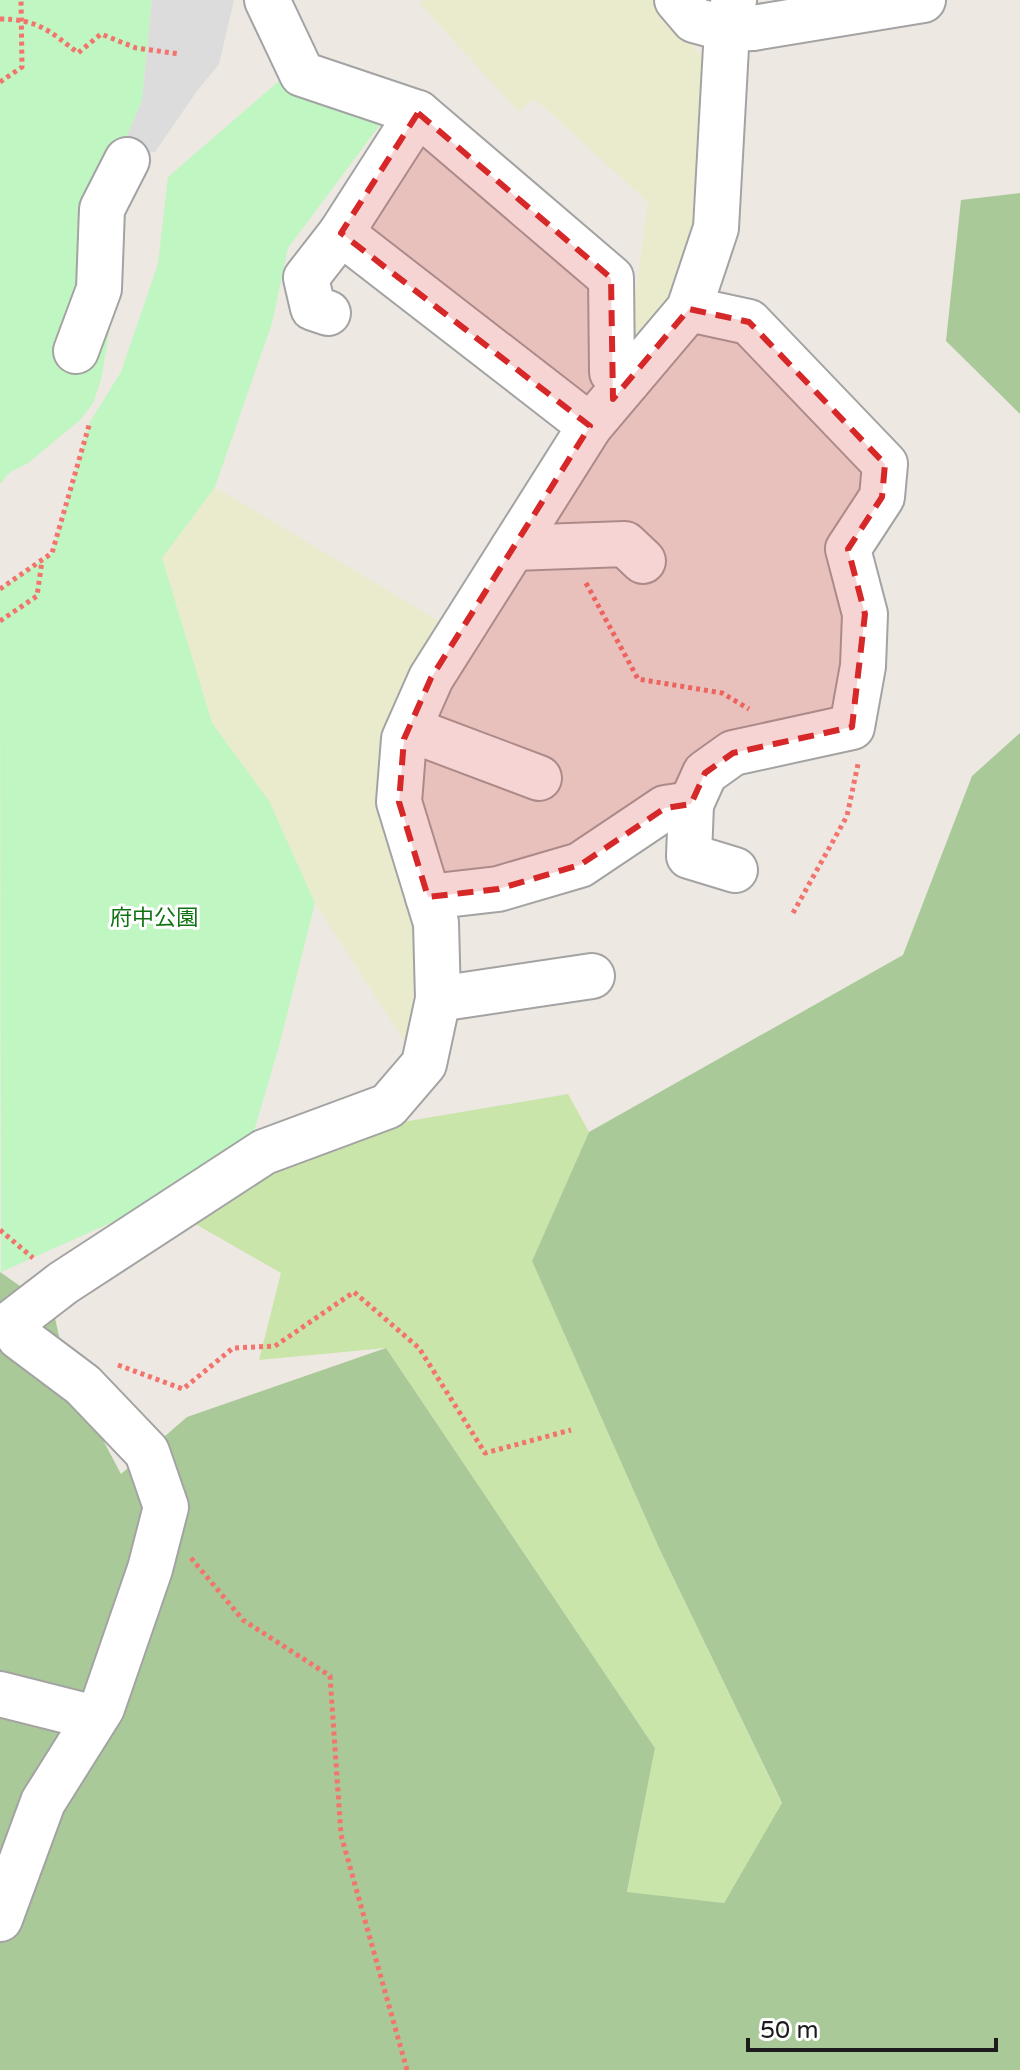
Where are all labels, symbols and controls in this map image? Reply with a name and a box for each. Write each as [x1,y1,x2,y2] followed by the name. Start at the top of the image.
[110,905,198,931] park label: 府中公園
[748,2002,996,2052] scale bar
[760,2016,818,2045] text: 50 m

